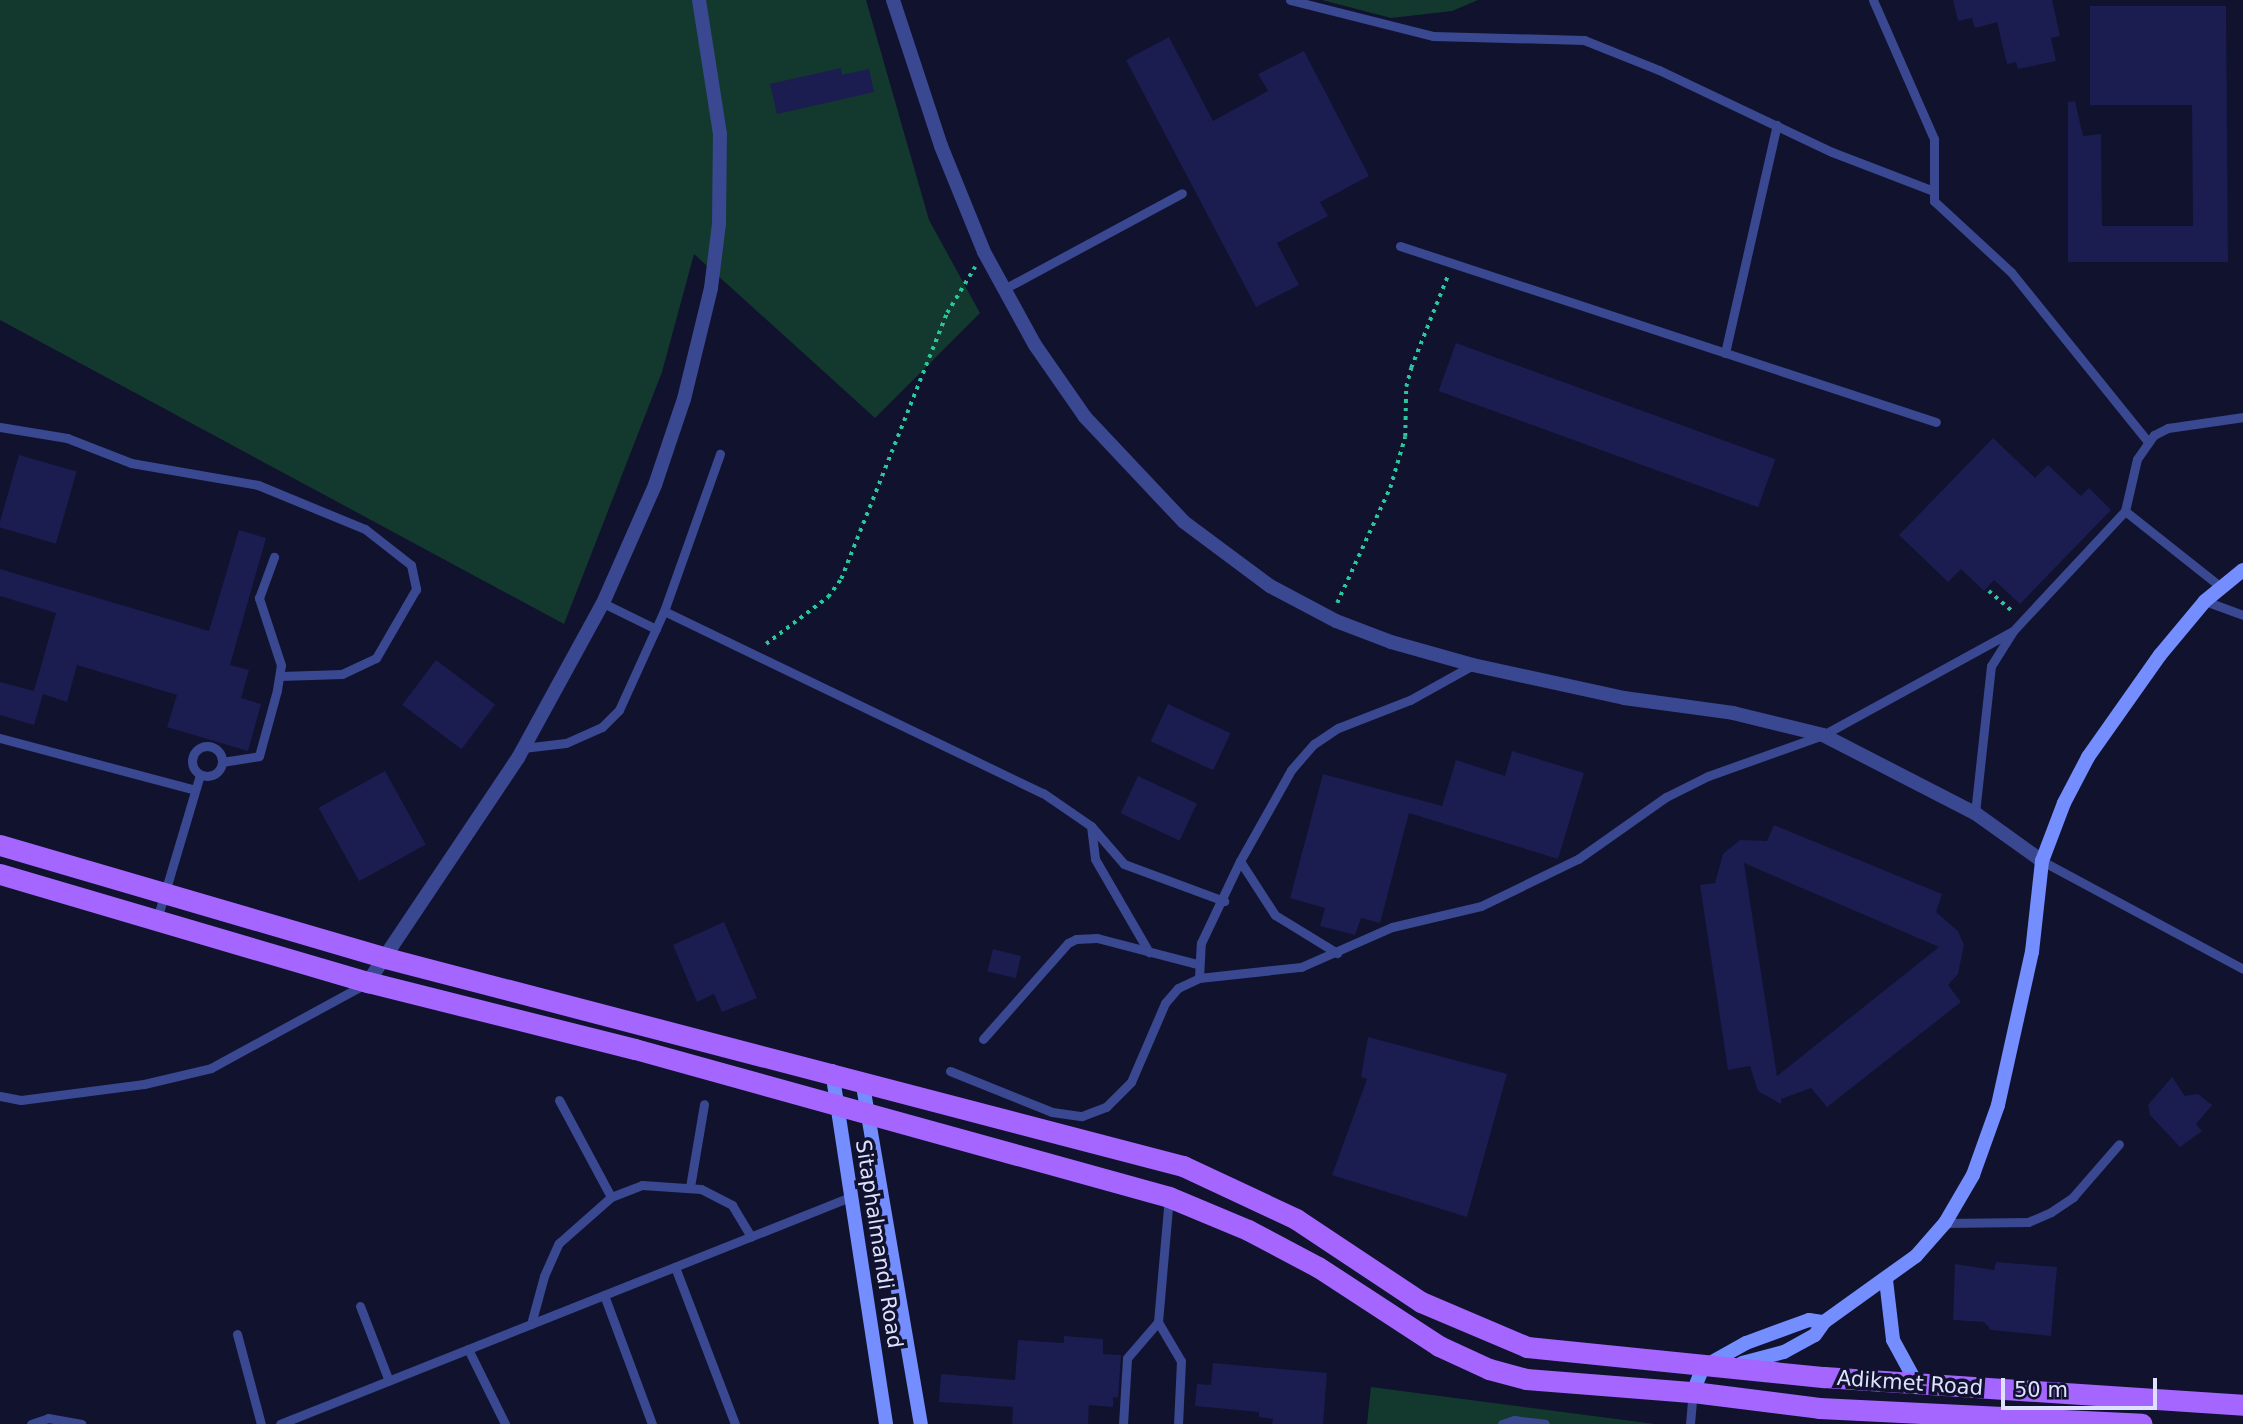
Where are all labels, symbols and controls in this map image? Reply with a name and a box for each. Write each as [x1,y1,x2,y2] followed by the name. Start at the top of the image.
[850,1138,908,1350] street label: Sitaphalmandi Road
[2005,1364,2161,1408] scale bar
[1836,1365,1984,1401] street label: Adikmet Road
[2014,1378,2068,1402] text: 50 m

